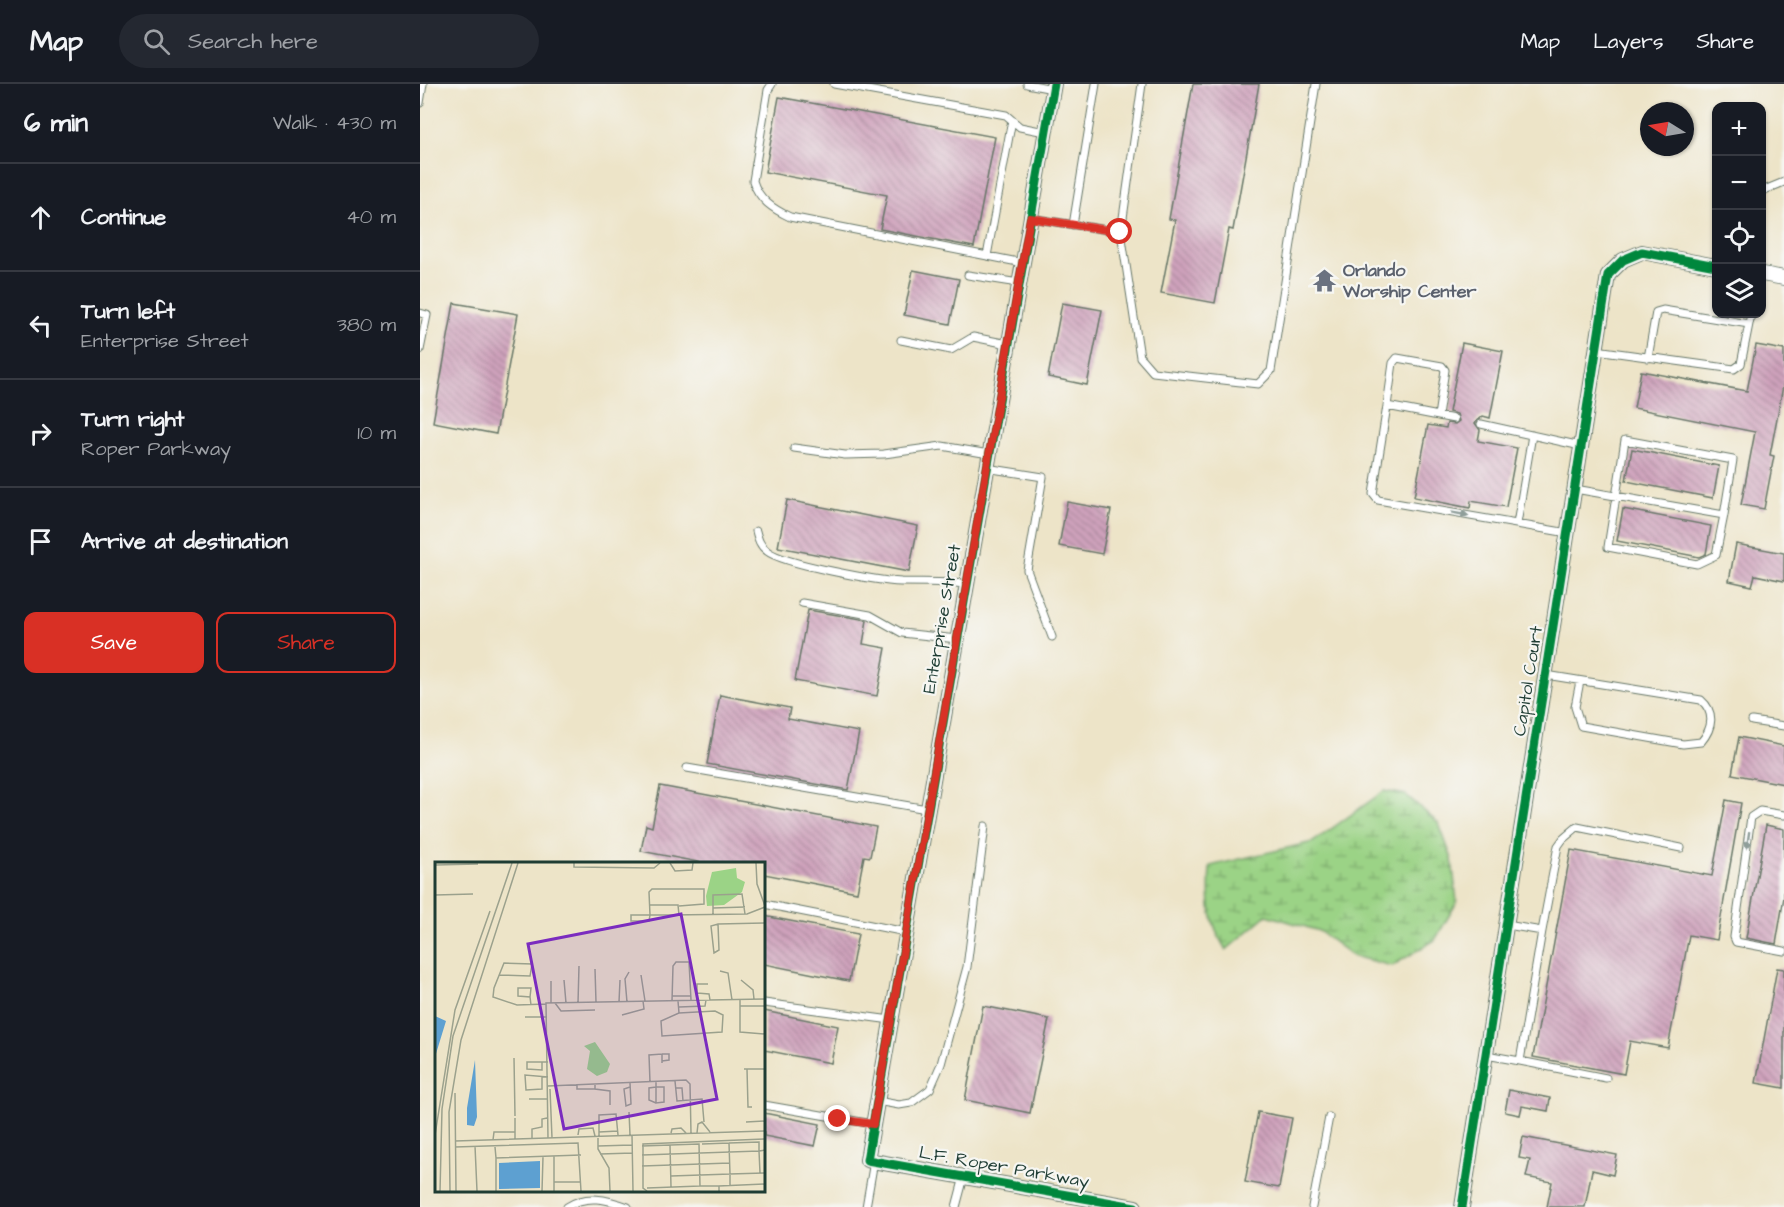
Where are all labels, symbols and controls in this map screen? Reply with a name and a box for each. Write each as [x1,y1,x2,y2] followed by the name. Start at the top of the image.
[119,14,539,68] search box
[30,22,83,61] text: Map
[140,25,173,58] icon: search
[188,26,318,57] text: Search here
[1520,27,1560,56] text: Map
[1593,27,1663,56] text: Layers
[1696,27,1754,56] text: Share
[1640,102,1694,156] north arrow
[1712,102,1766,318] map controls
[1712,102,1766,156] button: +
[24,105,88,141] text: 6 min
[273,109,396,137] text: Walk · 430 m
[1712,156,1766,210] button: −
[24,201,57,234] icon: ahead
[81,202,166,233] text: Continue
[346,203,396,231] text: 40 m
[1712,210,1766,264] button: locate
[1106,218,1132,244] route start
[1342,258,1476,304] place label: Orlando Worship Center
[1712,264,1766,318] button: layers
[1312,267,1338,293] temple icon: Orlando Worship Center
[81,296,175,327] text: Turn left
[24,309,57,342] icon: left
[337,311,396,339] text: 380 m
[81,327,249,355] text: Enterprise Street
[81,404,184,435] text: Turn right
[24,417,57,450] icon: right
[357,419,396,447] text: 10 m
[81,435,231,463] text: Roper Parkway
[1451,510,1470,519] one-way arrow
[24,525,57,558] icon: arrive
[81,526,288,557] text: Arrive at destination
[917,542,968,695] street label: Enterprise Street
[24,612,204,673] button: Save
[216,612,396,673] button: Share
[1507,623,1549,738] street label: Capitol Court
[1743,831,1752,850] one-way arrow
[435,862,765,1192] inset map
[824,1105,850,1131] route end
[917,1140,1091,1195] street label: L.F. Roper Parkway

